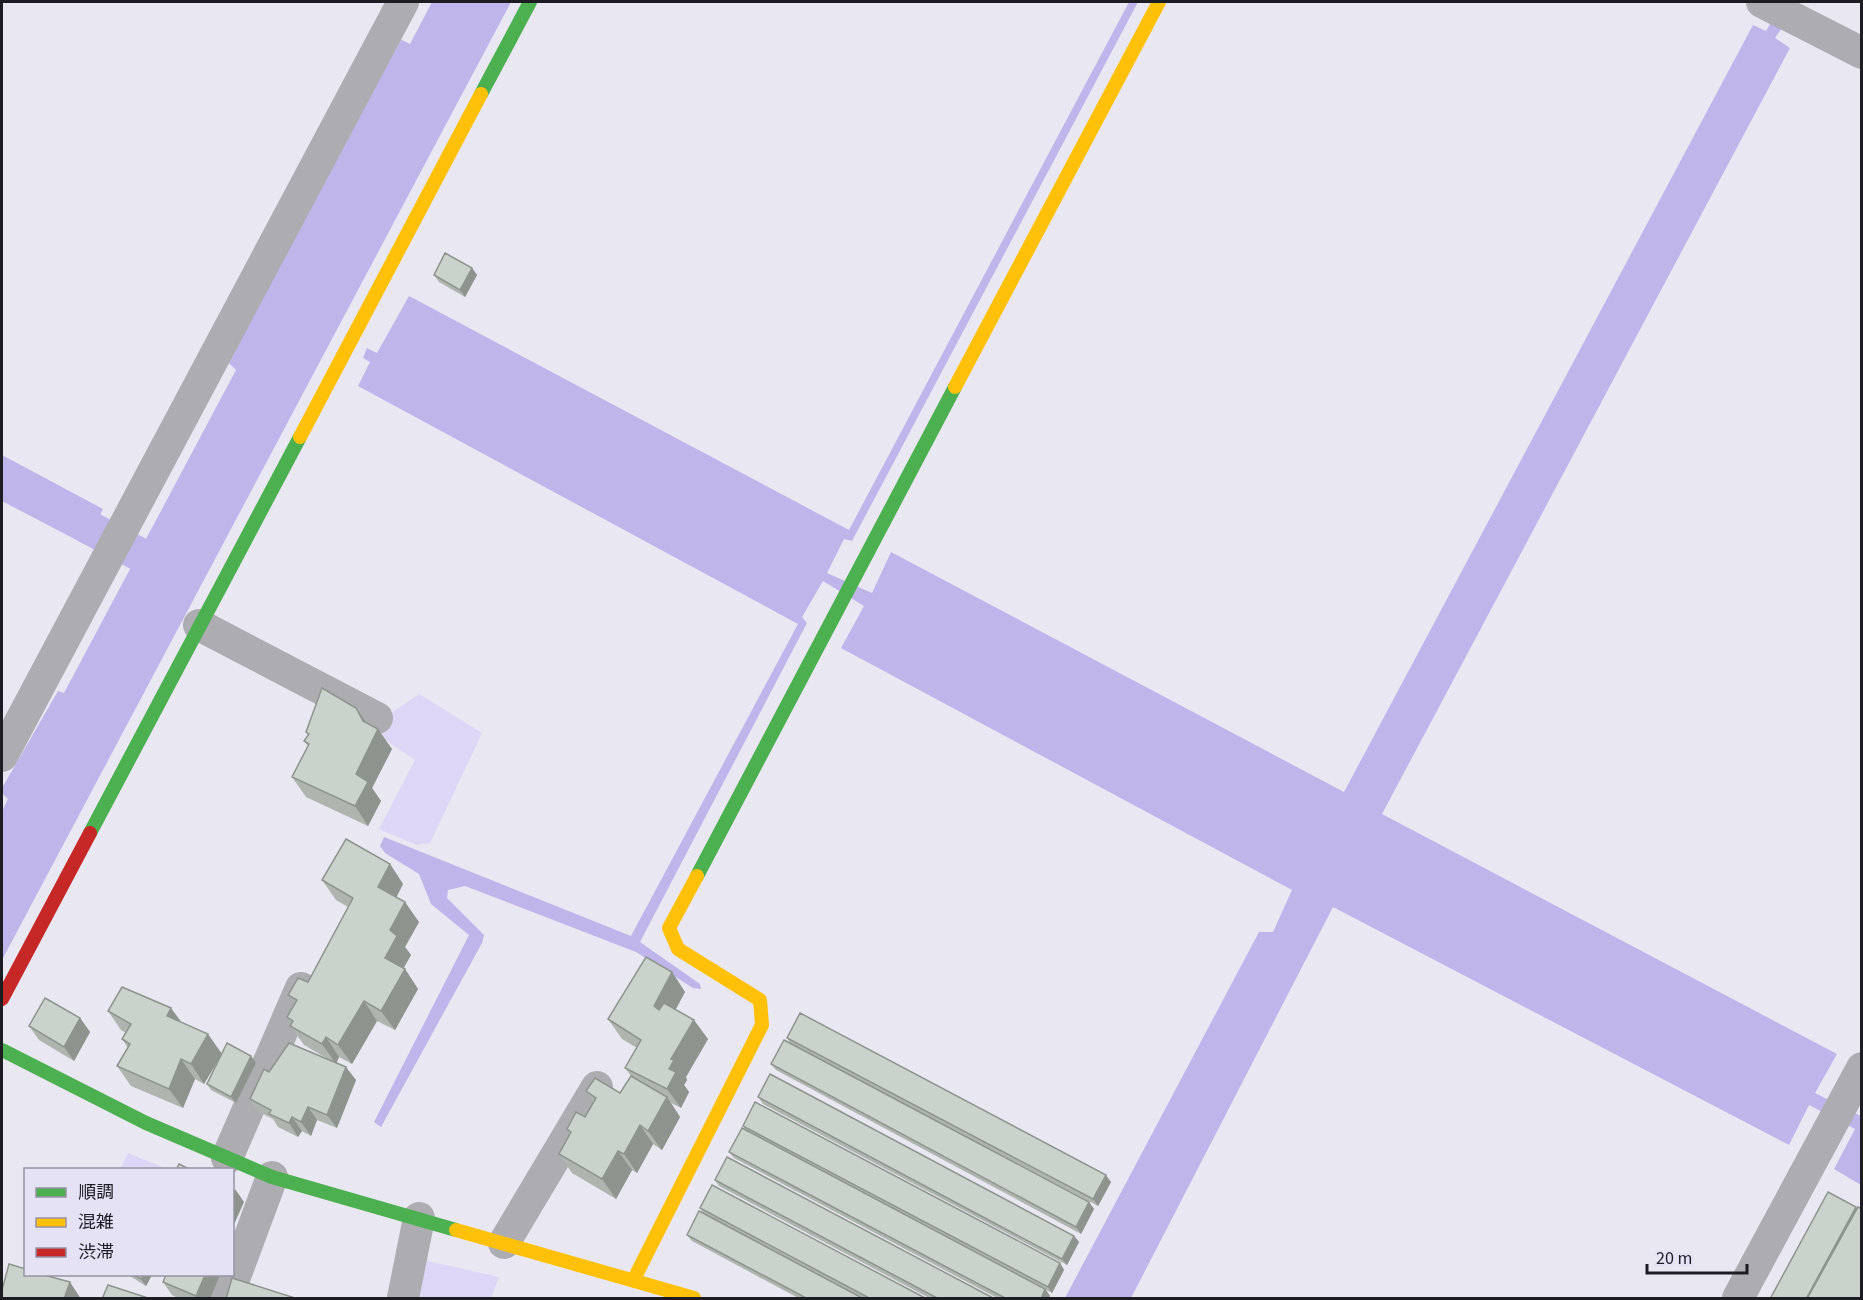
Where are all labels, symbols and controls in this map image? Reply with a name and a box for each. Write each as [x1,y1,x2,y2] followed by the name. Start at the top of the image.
[24,1168,234,1276] legend
[78,1180,114,1205] text: 順調
[78,1210,114,1235] text: 混雑
[1647,1237,1748,1275] scale bar
[78,1240,114,1265] text: 渋滞
[1656,1246,1692,1271] text: 20 m

